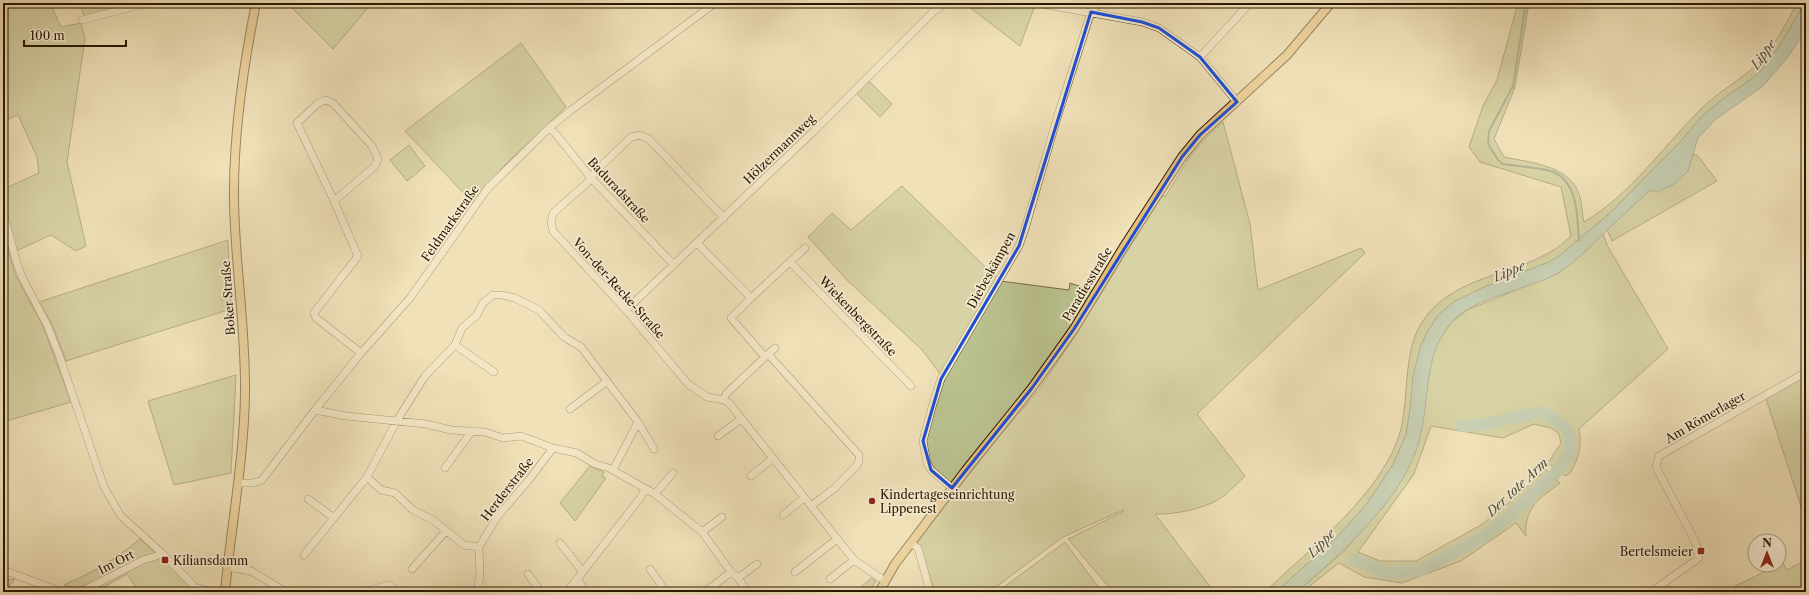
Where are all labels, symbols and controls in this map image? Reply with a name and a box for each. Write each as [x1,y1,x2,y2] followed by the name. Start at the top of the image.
[24,22,126,48] scale bar
[30,28,65,43] text: 100 m
[1746,35,1780,73] water label: Lippe
[740,111,818,187] street label: Hölzermannweg
[585,154,653,226] street label: Baduradstraße
[418,182,482,264] street label: Feldmarkstraße
[964,229,1018,311] street label: Diebeskämpen
[569,234,668,342] street label: Von-der-Recke-Straße
[1059,244,1115,324] street label: Paradiesstraße
[1490,257,1528,285] water label: Lippe
[218,260,238,336] street label: Boker Straße
[815,272,900,359] street label: Wiekenbergstraße
[1661,388,1748,447] street label: Am Römerlager
[478,454,537,524] street label: Herderstraße
[1482,454,1551,520] water label: Der tote Arm
[880,487,1015,516] place label: Kindertageseinrichtung Lippenest
[867,496,877,506] marker: Kindertageseinrichtung Lippenest
[1303,525,1339,561] water label: Lippe
[1747,533,1787,573] north arrow
[1762,536,1772,550] text: N
[1620,544,1693,559] place label: Bertelsmeier
[96,546,137,577] street label: Im Ort
[1696,546,1706,556] marker: Bertelsmeier
[173,553,248,568] place label: Kiliansdamm
[160,555,170,565] marker: Kiliansdamm

